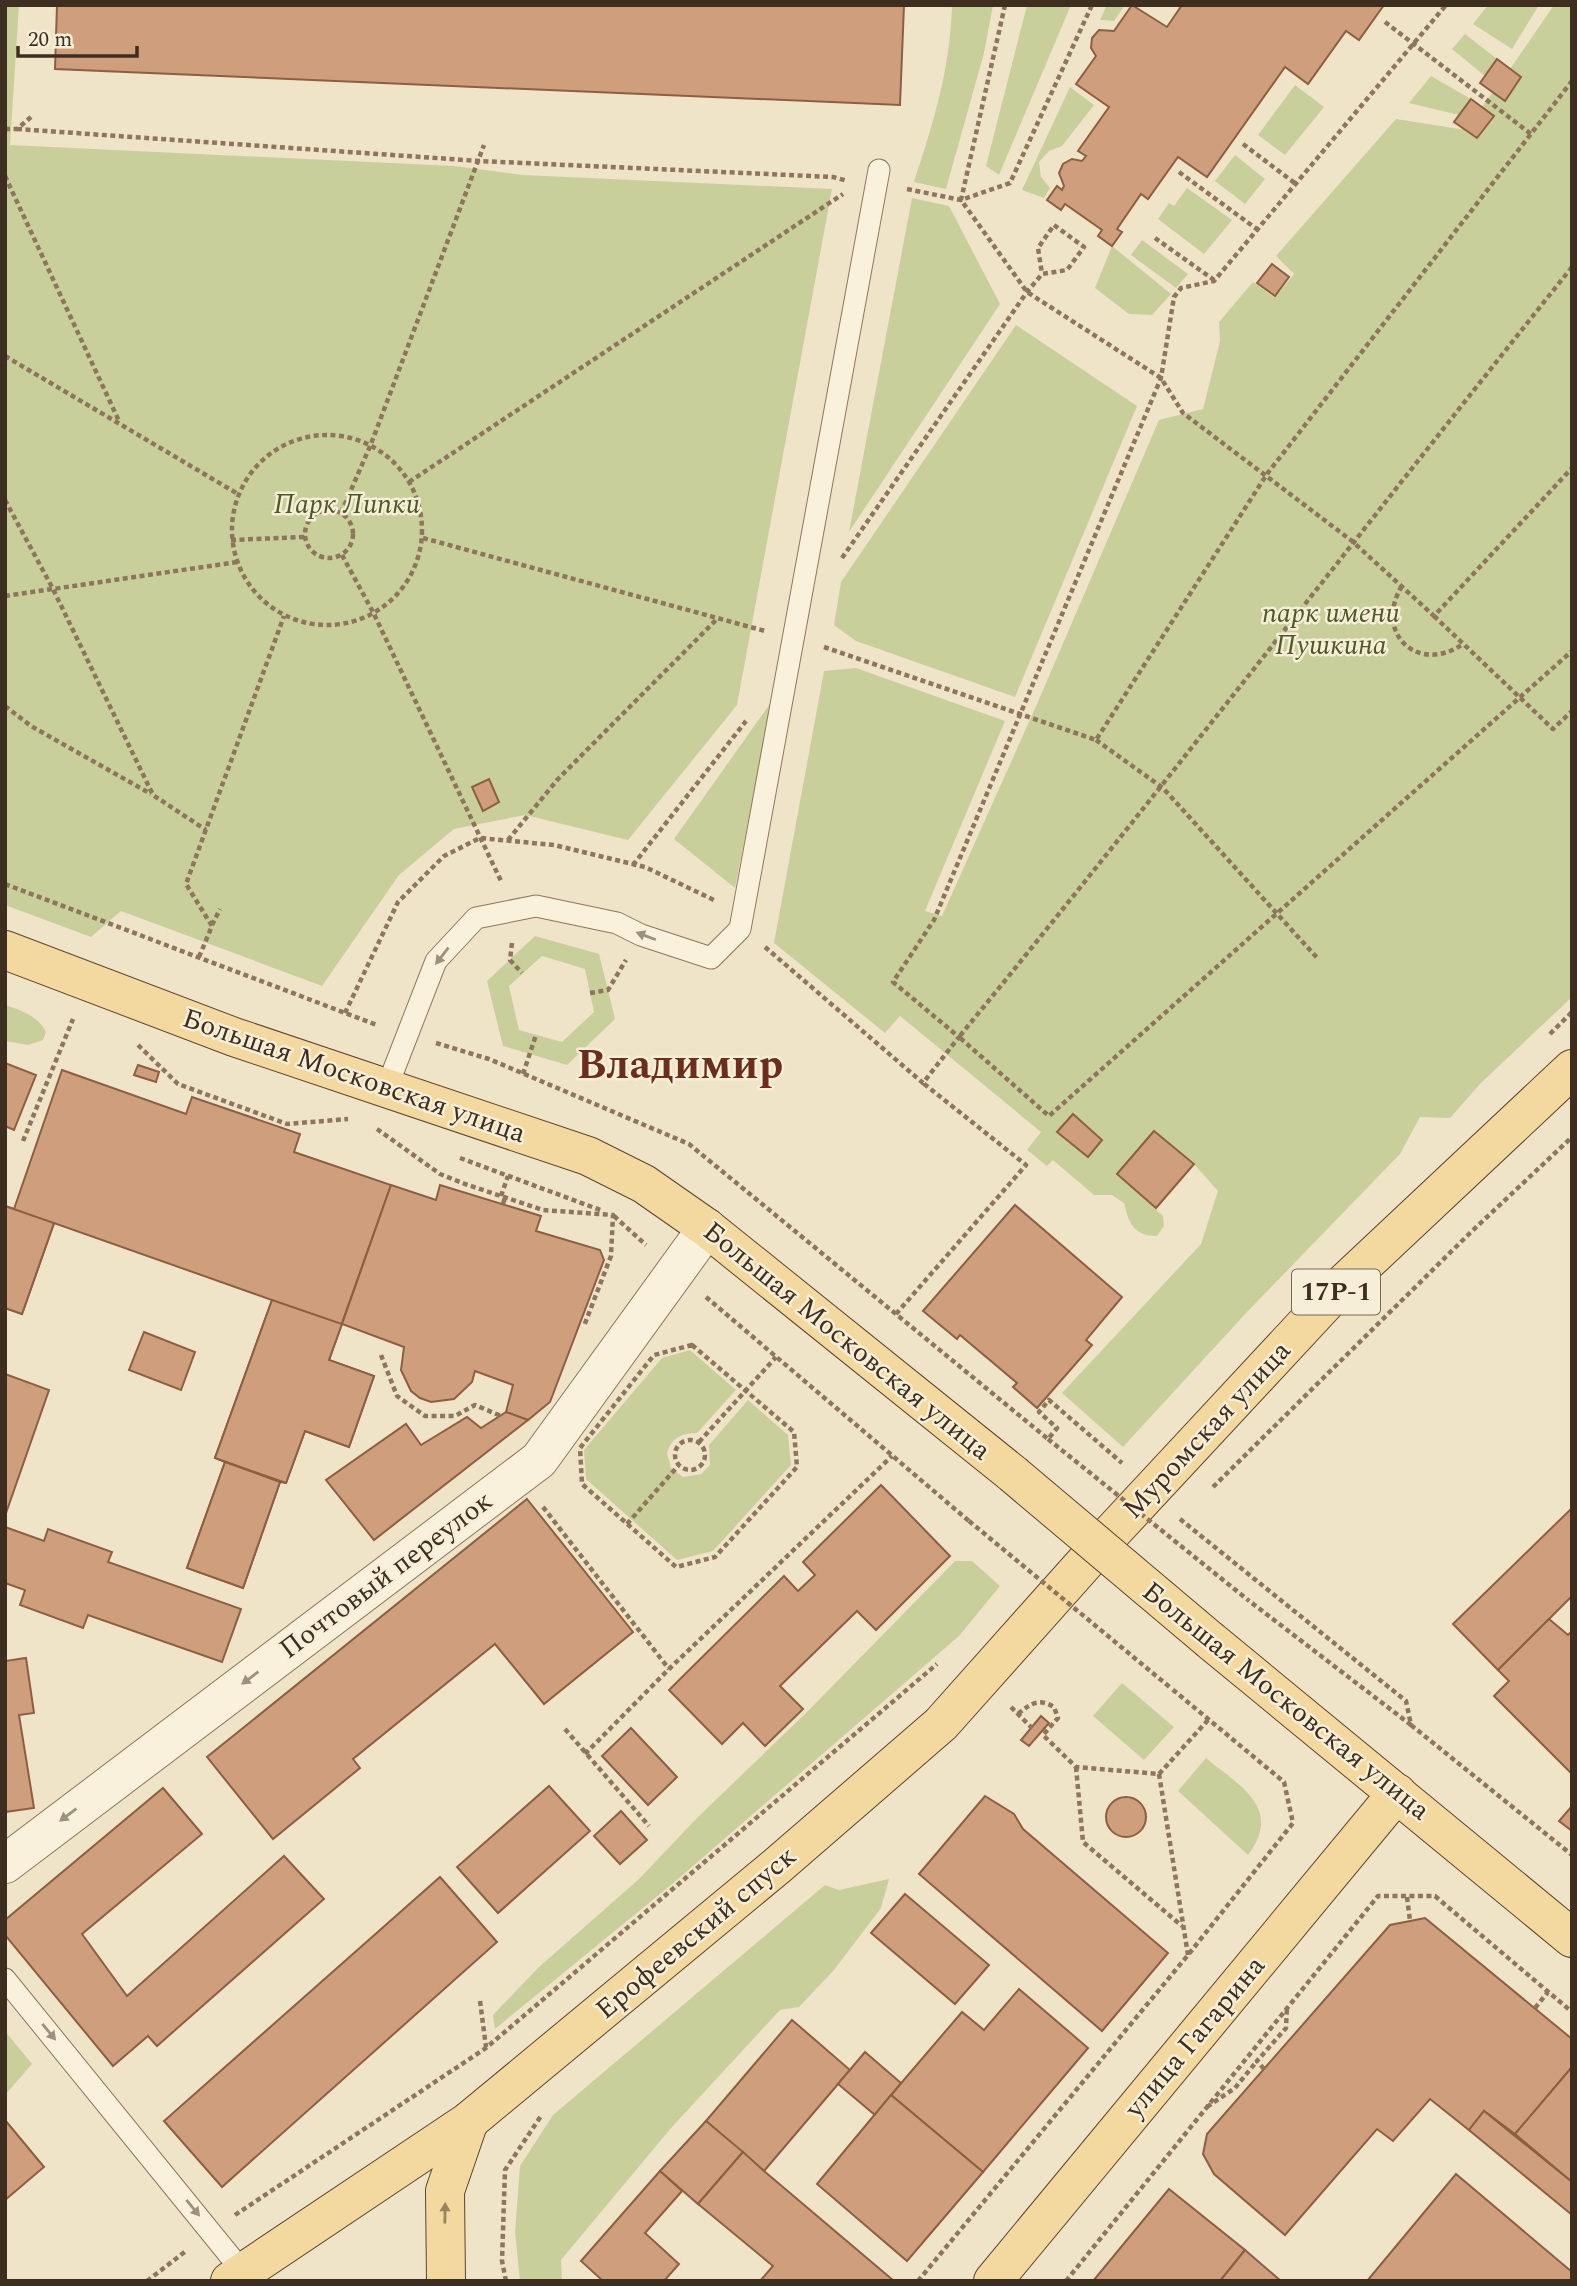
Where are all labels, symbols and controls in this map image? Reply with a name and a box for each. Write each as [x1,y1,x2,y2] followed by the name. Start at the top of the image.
[18,14,136,58] scale bar
[28,24,72,56] text: 20 m
[274,483,421,526] park label: Парк Липки
[1262,592,1400,667] park label: парк имени Пушкина
[636,931,657,942] one-way arrow
[435,947,450,965] one-way arrow
[177,997,532,1155] street label: Большая Московская улица
[577,1034,783,1097] district label: Владимир
[693,1211,1001,1471] street label: Большая Московская улица
[1292,1270,1380,1315] road number: 17Р-1
[1113,1331,1302,1529] street label: Муромская улица
[270,1480,502,1670] street label: Почтовый переулок
[1132,1571,1440,1831] street label: Большая Московская улица
[240,1671,259,1685] one-way arrow
[60,1808,78,1823] one-way arrow
[586,1836,806,2030] street label: Ерофеевский спуск
[1113,1946,1276,2129] street label: улица Гагарина
[41,2023,56,2041] one-way arrow
[185,2199,200,2216] one-way arrow
[439,2201,451,2223] one-way arrow

